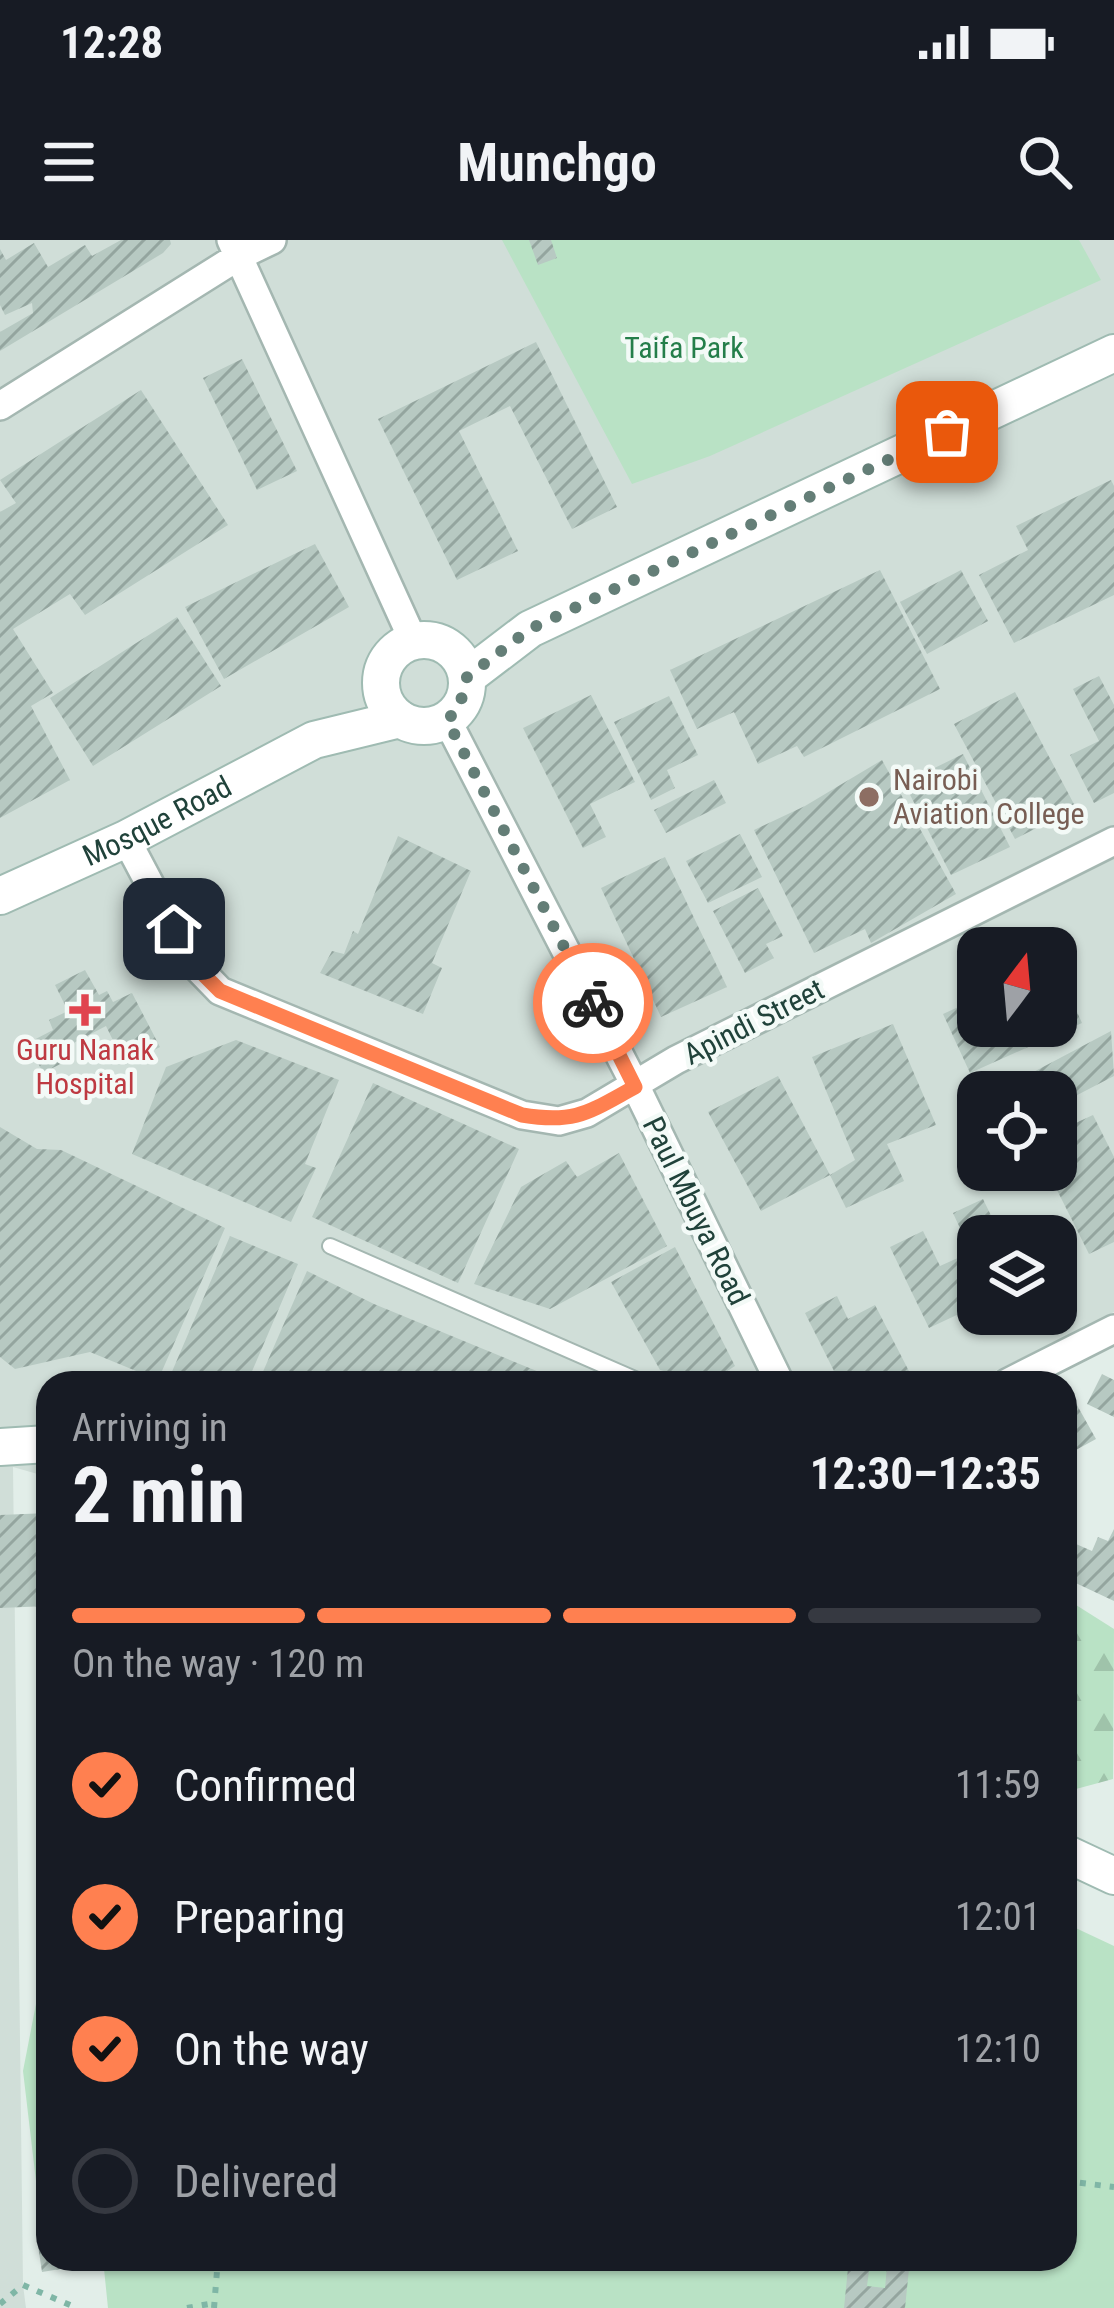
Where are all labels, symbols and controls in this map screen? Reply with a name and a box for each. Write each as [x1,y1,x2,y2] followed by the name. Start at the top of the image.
[60,16,163,69] text: 12:28
[36,129,102,195] icon: menu
[1012,129,1078,195] icon: search
[457,131,657,194] text: Munchgo
[624,330,744,365] park label: Taifa Park
[896,381,998,483] pin
[914,399,980,465] icon: bag
[893,762,1085,831] place label: Nairobi Aviation College
[77,769,237,873] street label: Mosque Road
[856,784,882,810] marker: Nairobi Aviation College
[123,878,225,980] pin
[141,896,207,962] icon: home
[957,927,1077,1047] north arrow
[957,927,1077,1335] map controls
[533,943,653,1063] courier
[560,970,626,1036] icon: bike
[678,971,830,1072] street label: Apindi Street
[69,994,101,1026] marker: Guru Nanak Hospital
[16,1032,155,1101] place label: Guru Nanak Hospital
[957,1071,1077,1191] button: locate
[636,1111,757,1311] street label: Paul Mbuya Road
[957,1215,1077,1335] button: layers
[72,1405,228,1451] text: Arriving in
[810,1447,1041,1500] text: 12:30–12:35
[72,1450,245,1541] text: 2 min
[72,1641,364,1687] text: On the way · 120 m
[72,1752,138,1818] icon: check
[174,1759,357,1812] text: Confirmed
[955,1762,1041,1808] text: 11:59
[72,1884,138,1950] icon: check
[174,1891,345,1944] text: Preparing
[955,1894,1041,1940] text: 12:01
[72,2016,138,2082] icon: check
[174,2023,369,2076] text: On the way
[955,2026,1041,2072] text: 12:10
[174,2155,338,2208] text: Delivered

